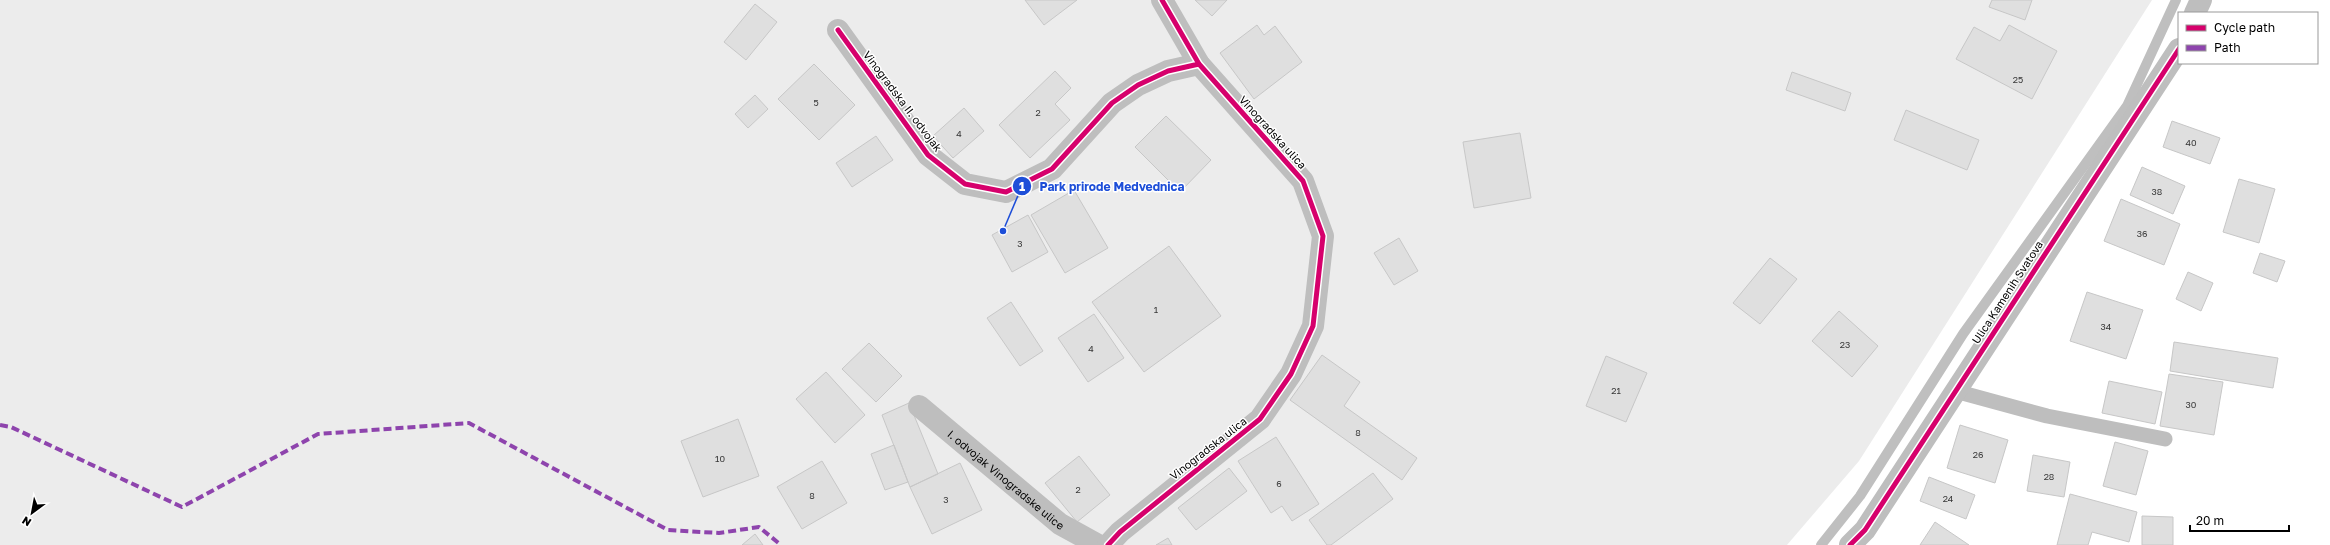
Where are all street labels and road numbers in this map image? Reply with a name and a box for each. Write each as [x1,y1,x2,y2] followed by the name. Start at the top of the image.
[861,48,945,154] street label: Vinogradska II. odvojak
[1237,93,1309,171] street label: Vinogradska ulica
[1969,238,2045,346] street label: Ulica Kamenih Svatova
[1167,414,1249,482] street label: Vinogradska ulica
[946,427,1067,532] street label: I. odvojak Vinogradske ulice

